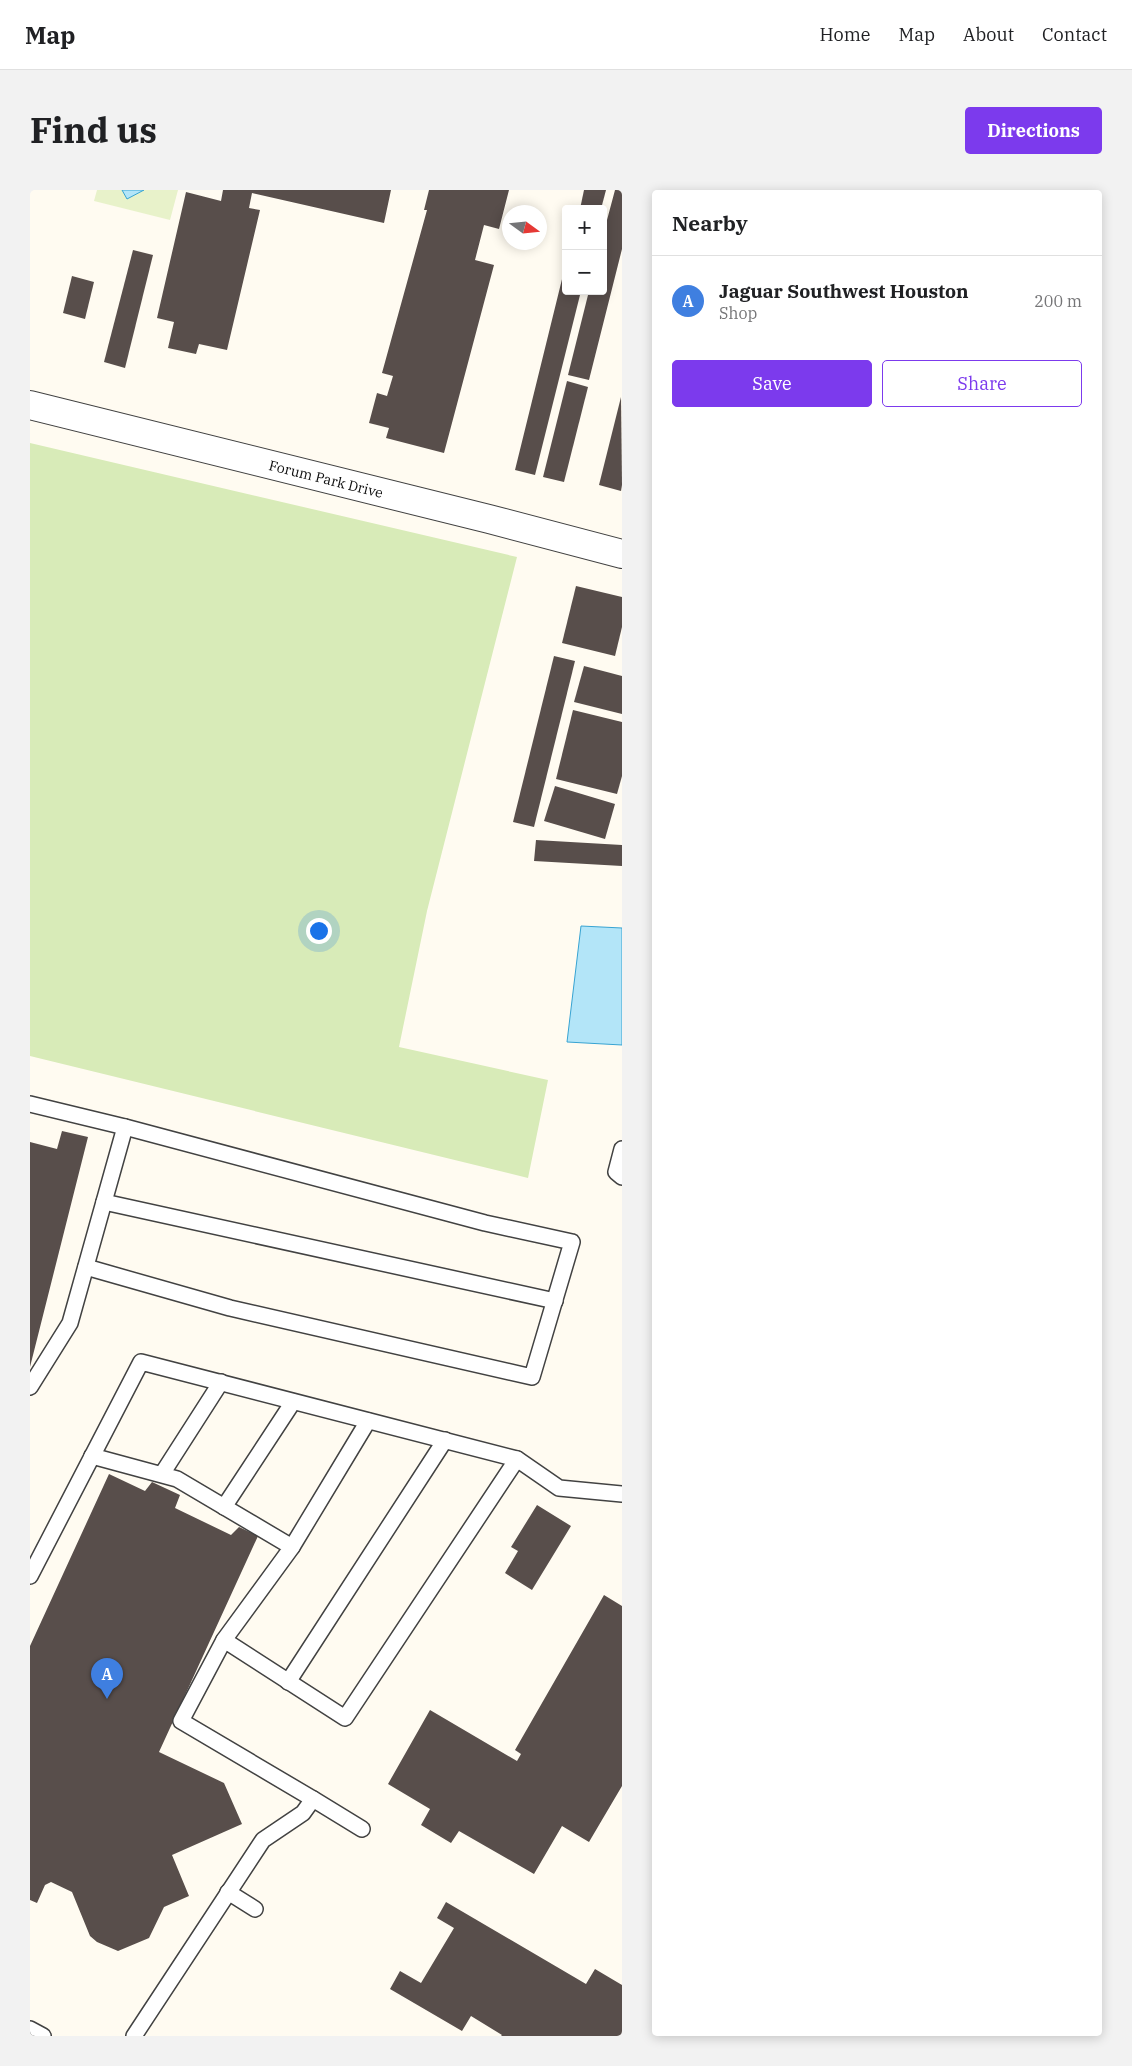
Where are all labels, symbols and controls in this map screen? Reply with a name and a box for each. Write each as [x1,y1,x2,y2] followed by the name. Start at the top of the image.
[25,19,75,51] text: Map
[819,23,871,46] text: Home
[899,23,935,46] text: Map
[963,23,1014,46] text: About
[1042,23,1107,46] text: Contact
[30,107,157,153] text: Find us
[965,107,1102,154] button: Directions
[502,205,547,250] north arrow
[562,205,607,295] map controls
[562,205,607,250] button: +
[672,209,748,237] text: Nearby
[562,250,607,295] button: −
[719,279,969,303] text: Jaguar Southwest Houston
[682,291,694,311] text: A
[1034,291,1082,311] text: 200 m
[719,303,757,323] text: Shop
[672,360,872,407] button: Save
[882,360,1082,407] button: Share
[267,456,385,502] street label: Forum Park Drive
[306,918,332,944] your location
[91,1658,123,1699] pin: A

